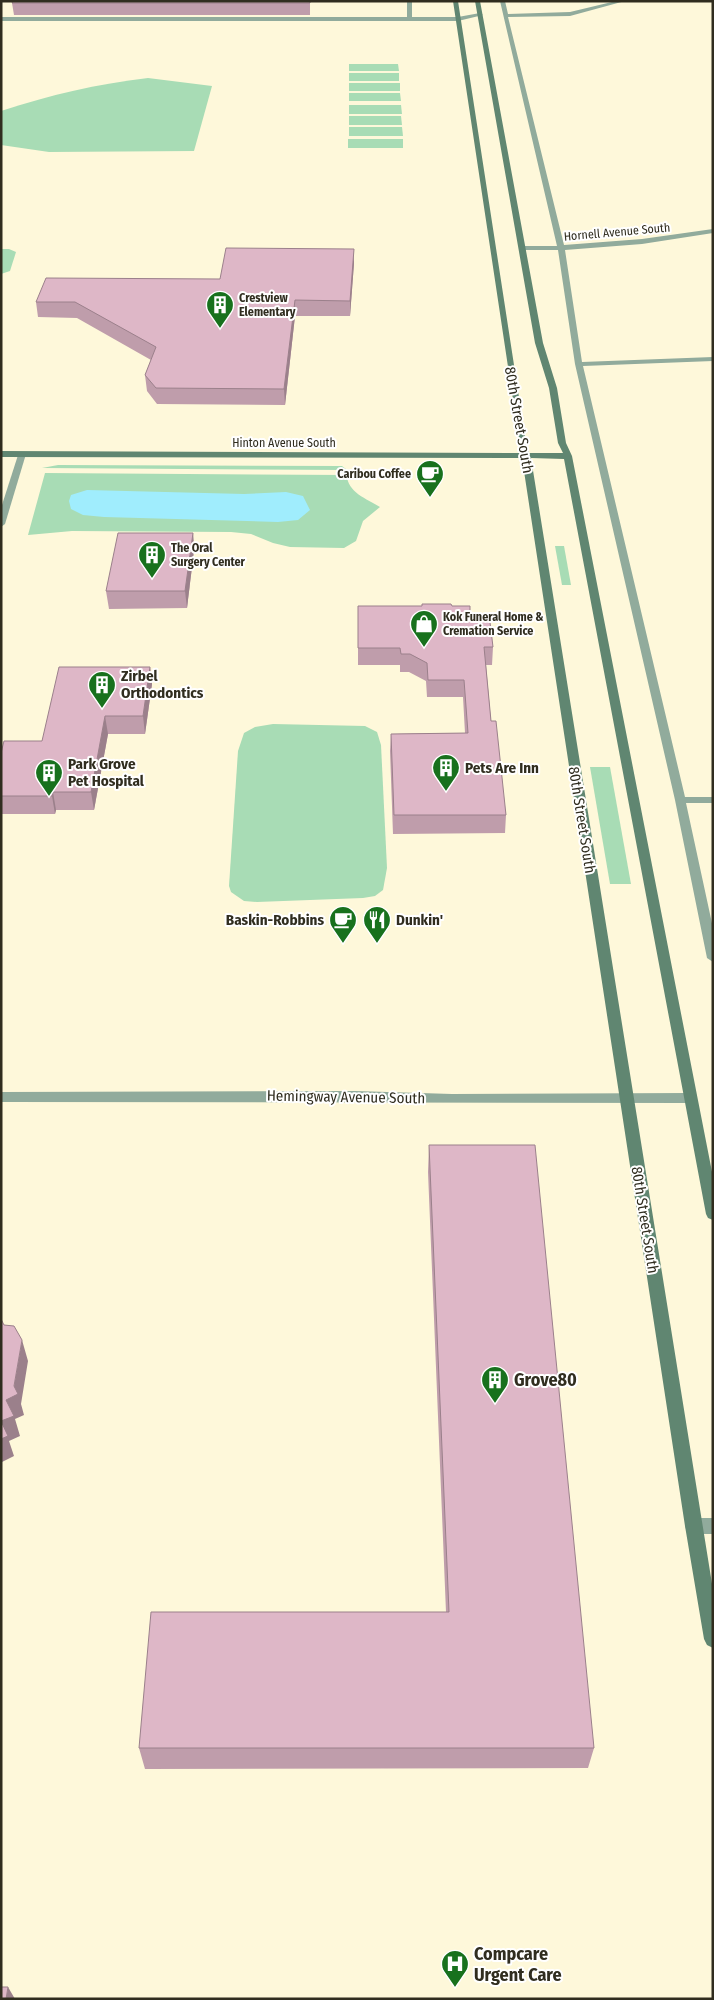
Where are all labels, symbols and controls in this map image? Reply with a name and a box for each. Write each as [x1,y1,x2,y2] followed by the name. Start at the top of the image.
[563,220,671,244] street label: Hornell Avenue South
[205,290,235,329] building icon: Crestview Elementary
[239,291,296,319] place label: Crestview Elementary
[501,365,537,475] street label: 80th Street South
[232,436,336,450] street label: Hinton Avenue South
[415,459,445,498] cafe icon: Caribou Coffee
[337,467,411,481] place label: Caribou Coffee
[137,540,167,579] building icon: The Oral Surgery Center
[171,541,246,569] place label: The Oral Surgery Center
[409,609,439,648] shop icon: Kok Funeral Home & Cremation Service
[443,610,544,638] place label: Kok Funeral Home & Cremation Service
[121,667,204,702] place label: Zirbel Orthodontics
[87,670,117,709] building icon: Zirbel Orthodontics
[431,753,461,792] building icon: Pets Are Inn
[68,755,145,790] place label: Park Grove Pet Hospital
[34,758,64,797] building icon: Park Grove Pet Hospital
[465,759,539,777] place label: Pets Are Inn
[565,765,599,875] street label: 80th Street South
[328,905,358,944] cafe icon: Baskin-Robbins
[362,905,392,944] restaurant icon: Dunkin'
[226,911,324,929] place label: Baskin-Robbins
[396,911,443,929] place label: Dunkin'
[267,1087,425,1107] street label: Hemingway Avenue South
[628,1165,662,1275] street label: 80th Street South
[480,1365,510,1404] building icon: Grove80
[514,1369,577,1391] place label: Grove80
[474,1943,562,1986] place label: Compcare Urgent Care
[440,1949,470,1988] hospital icon: Compcare Urgent Care

